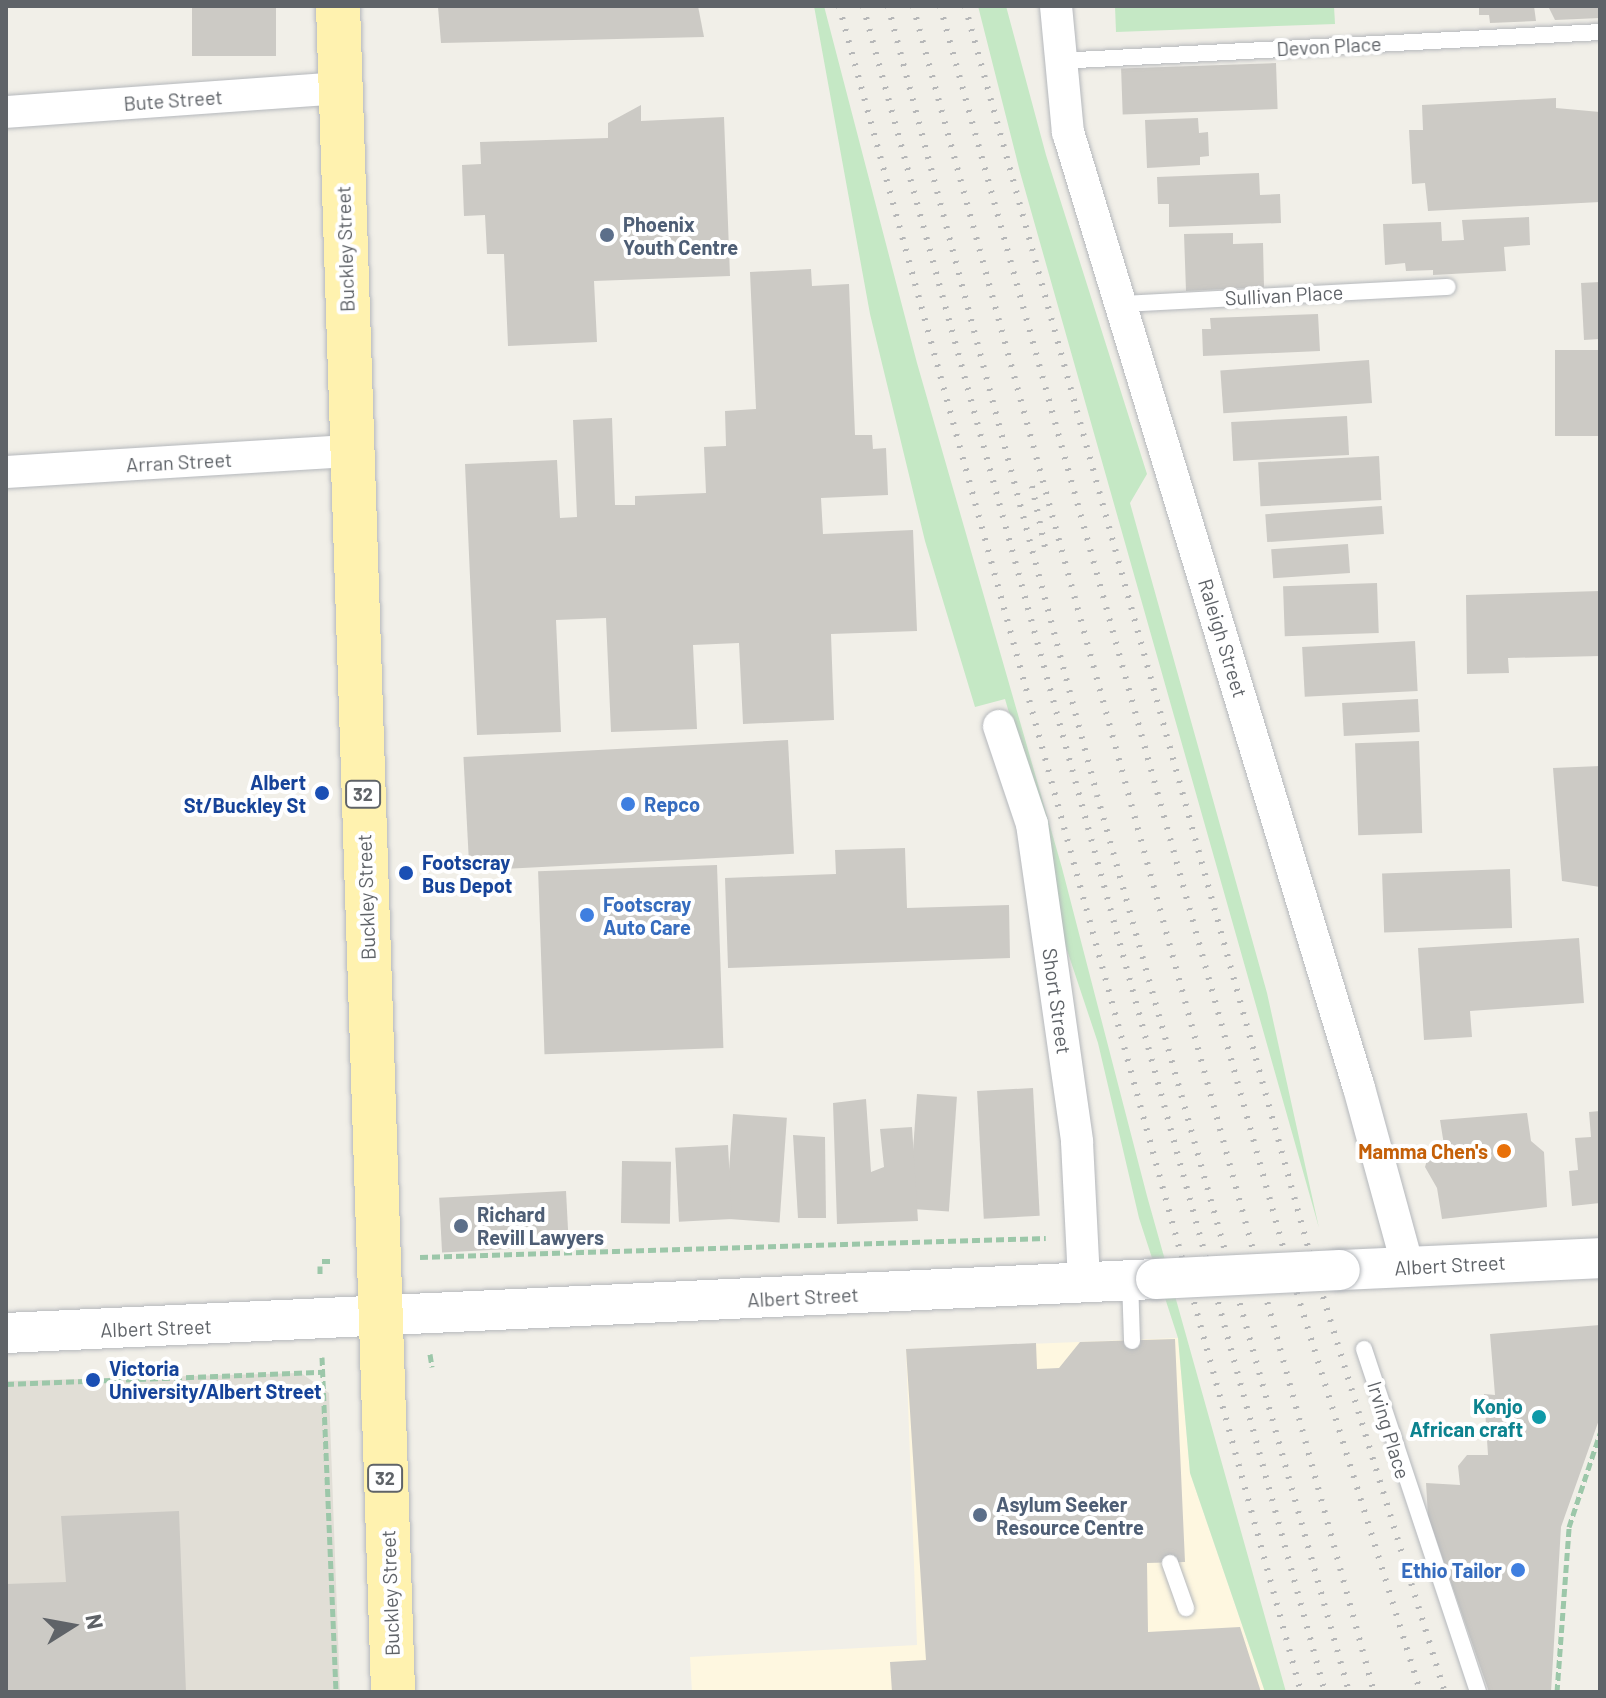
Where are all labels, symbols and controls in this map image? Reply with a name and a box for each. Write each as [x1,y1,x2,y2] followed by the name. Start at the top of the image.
[1276,31,1382,61] street label: Devon Place
[123,85,223,115] street label: Bute Street
[331,186,359,312] street label: Buckley Street
[623,212,738,259] place label: Phoenix Youth Centre
[598,226,616,244] marker: Phoenix Youth Centre
[1224,280,1344,310] street label: Sullivan Place
[125,447,233,477] street label: Arran Street
[1194,576,1252,700] street label: Raleigh Street
[184,770,306,817] place label: Albert St/Buckley St
[345,780,381,808] road number: 32
[313,784,331,802] marker: Albert St/Buckley St
[644,792,700,816] place label: Repco
[619,795,637,813] marker: Repco
[352,834,380,960] street label: Buckley Street
[422,850,512,897] place label: Footscray Bus Depot
[397,864,415,882] marker: Footscray Bus Depot
[603,892,691,939] place label: Footscray Auto Care
[578,906,596,924] marker: Footscray Auto Care
[1038,947,1076,1055] street label: Short Street
[1358,1139,1488,1163] place label: Mamma Chen's
[1495,1142,1513,1160] marker: Mamma Chen's
[477,1202,604,1249] place label: Richard Revill Lawyers
[452,1217,470,1235] marker: Richard Revill Lawyers
[1394,1250,1506,1280] street label: Albert Street
[747,1282,859,1312] street label: Albert Street
[100,1314,212,1342] street label: Albert Street
[109,1356,322,1403] place label: Victoria University/Albert Street
[84,1371,102,1389] marker: Victoria University/Albert Street
[1363,1378,1415,1482] street label: Irving Place
[1409,1394,1523,1441] place label: Konjo African craft
[1530,1408,1548,1426] marker: Konjo African craft
[367,1464,403,1492] road number: 32
[996,1492,1144,1539] place label: Asylum Seeker Resource Centre
[971,1506,989,1524] marker: Asylum Seeker Resource Centre
[376,1530,404,1656] street label: Buckley Street
[1401,1558,1502,1582] place label: Ethio Tailor
[1509,1561,1527,1579] marker: Ethio Tailor
[32,1586,112,1666] north arrow
[81,1612,110,1631] text: N

